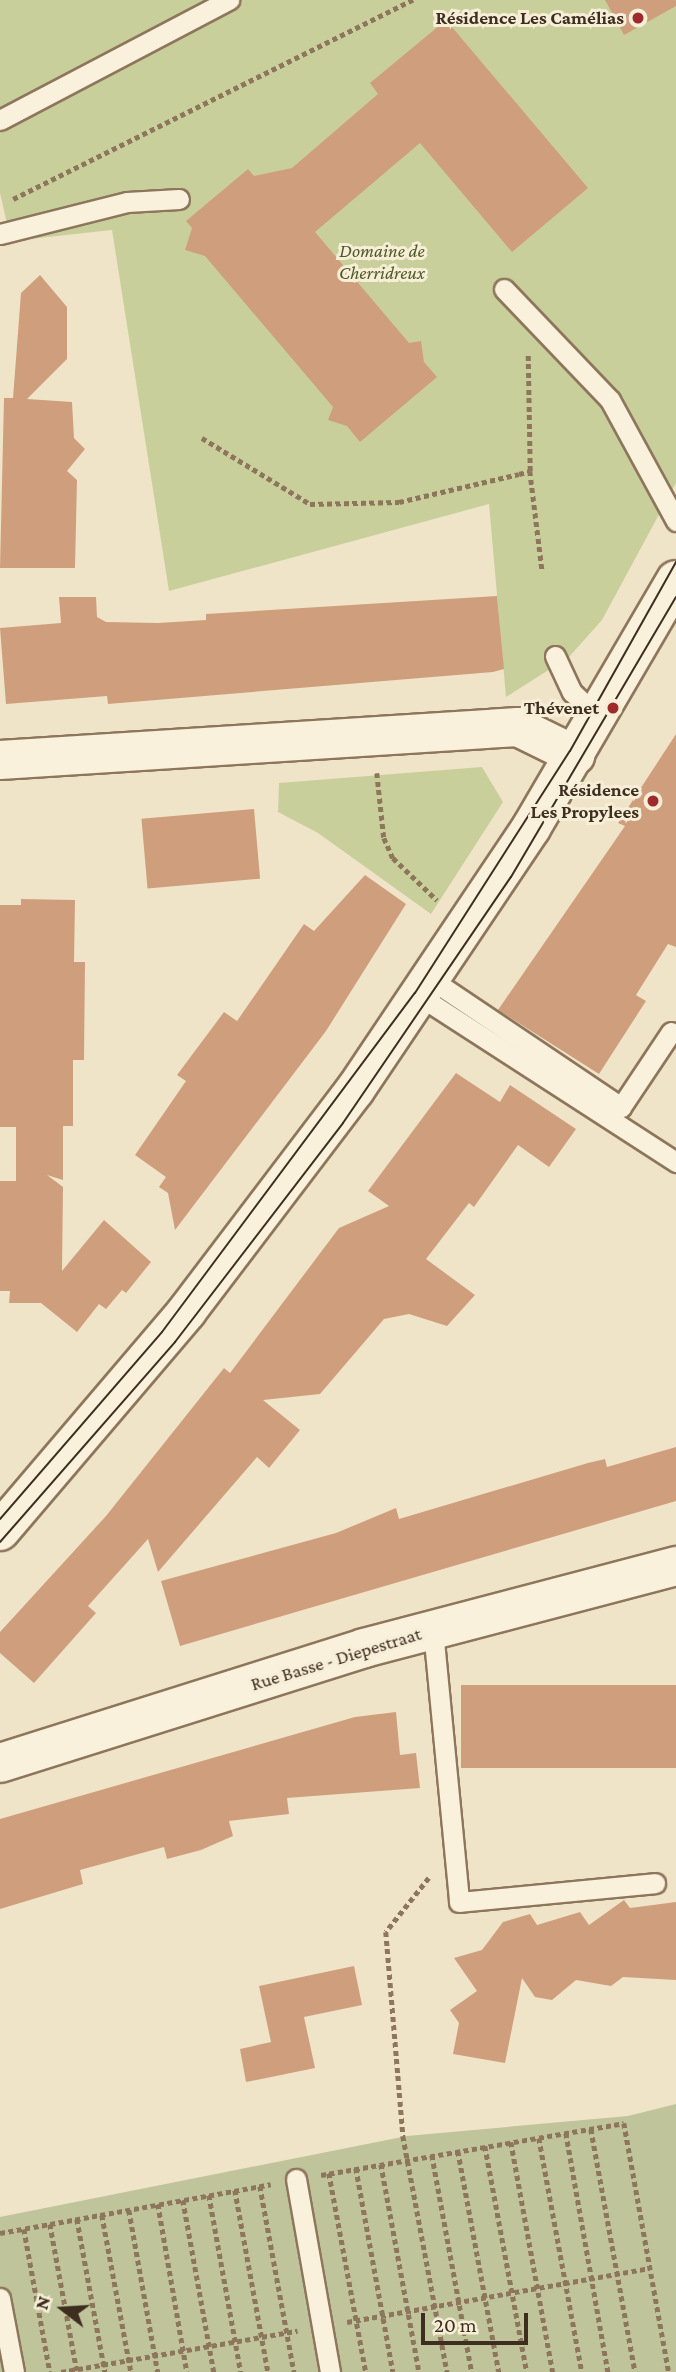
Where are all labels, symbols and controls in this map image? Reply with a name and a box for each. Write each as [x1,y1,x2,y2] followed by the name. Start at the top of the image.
[435,7,624,29] place label: Résidence Les Camélias
[630,10,646,26] marker: Résidence Les Camélias
[339,240,425,284] park label: Domaine de Cherridreux
[524,697,599,719] place label: Thévenet
[605,700,621,716] marker: Thévenet
[530,779,639,823] place label: Résidence Les Propylees
[645,793,661,809] marker: Résidence Les Propylees
[248,1622,424,1696] street label: Rue Basse - Diepestraat
[28,2274,98,2344] north arrow
[31,2293,54,2312] text: N
[424,2298,531,2342] scale bar
[434,2313,477,2337] text: 20 m

